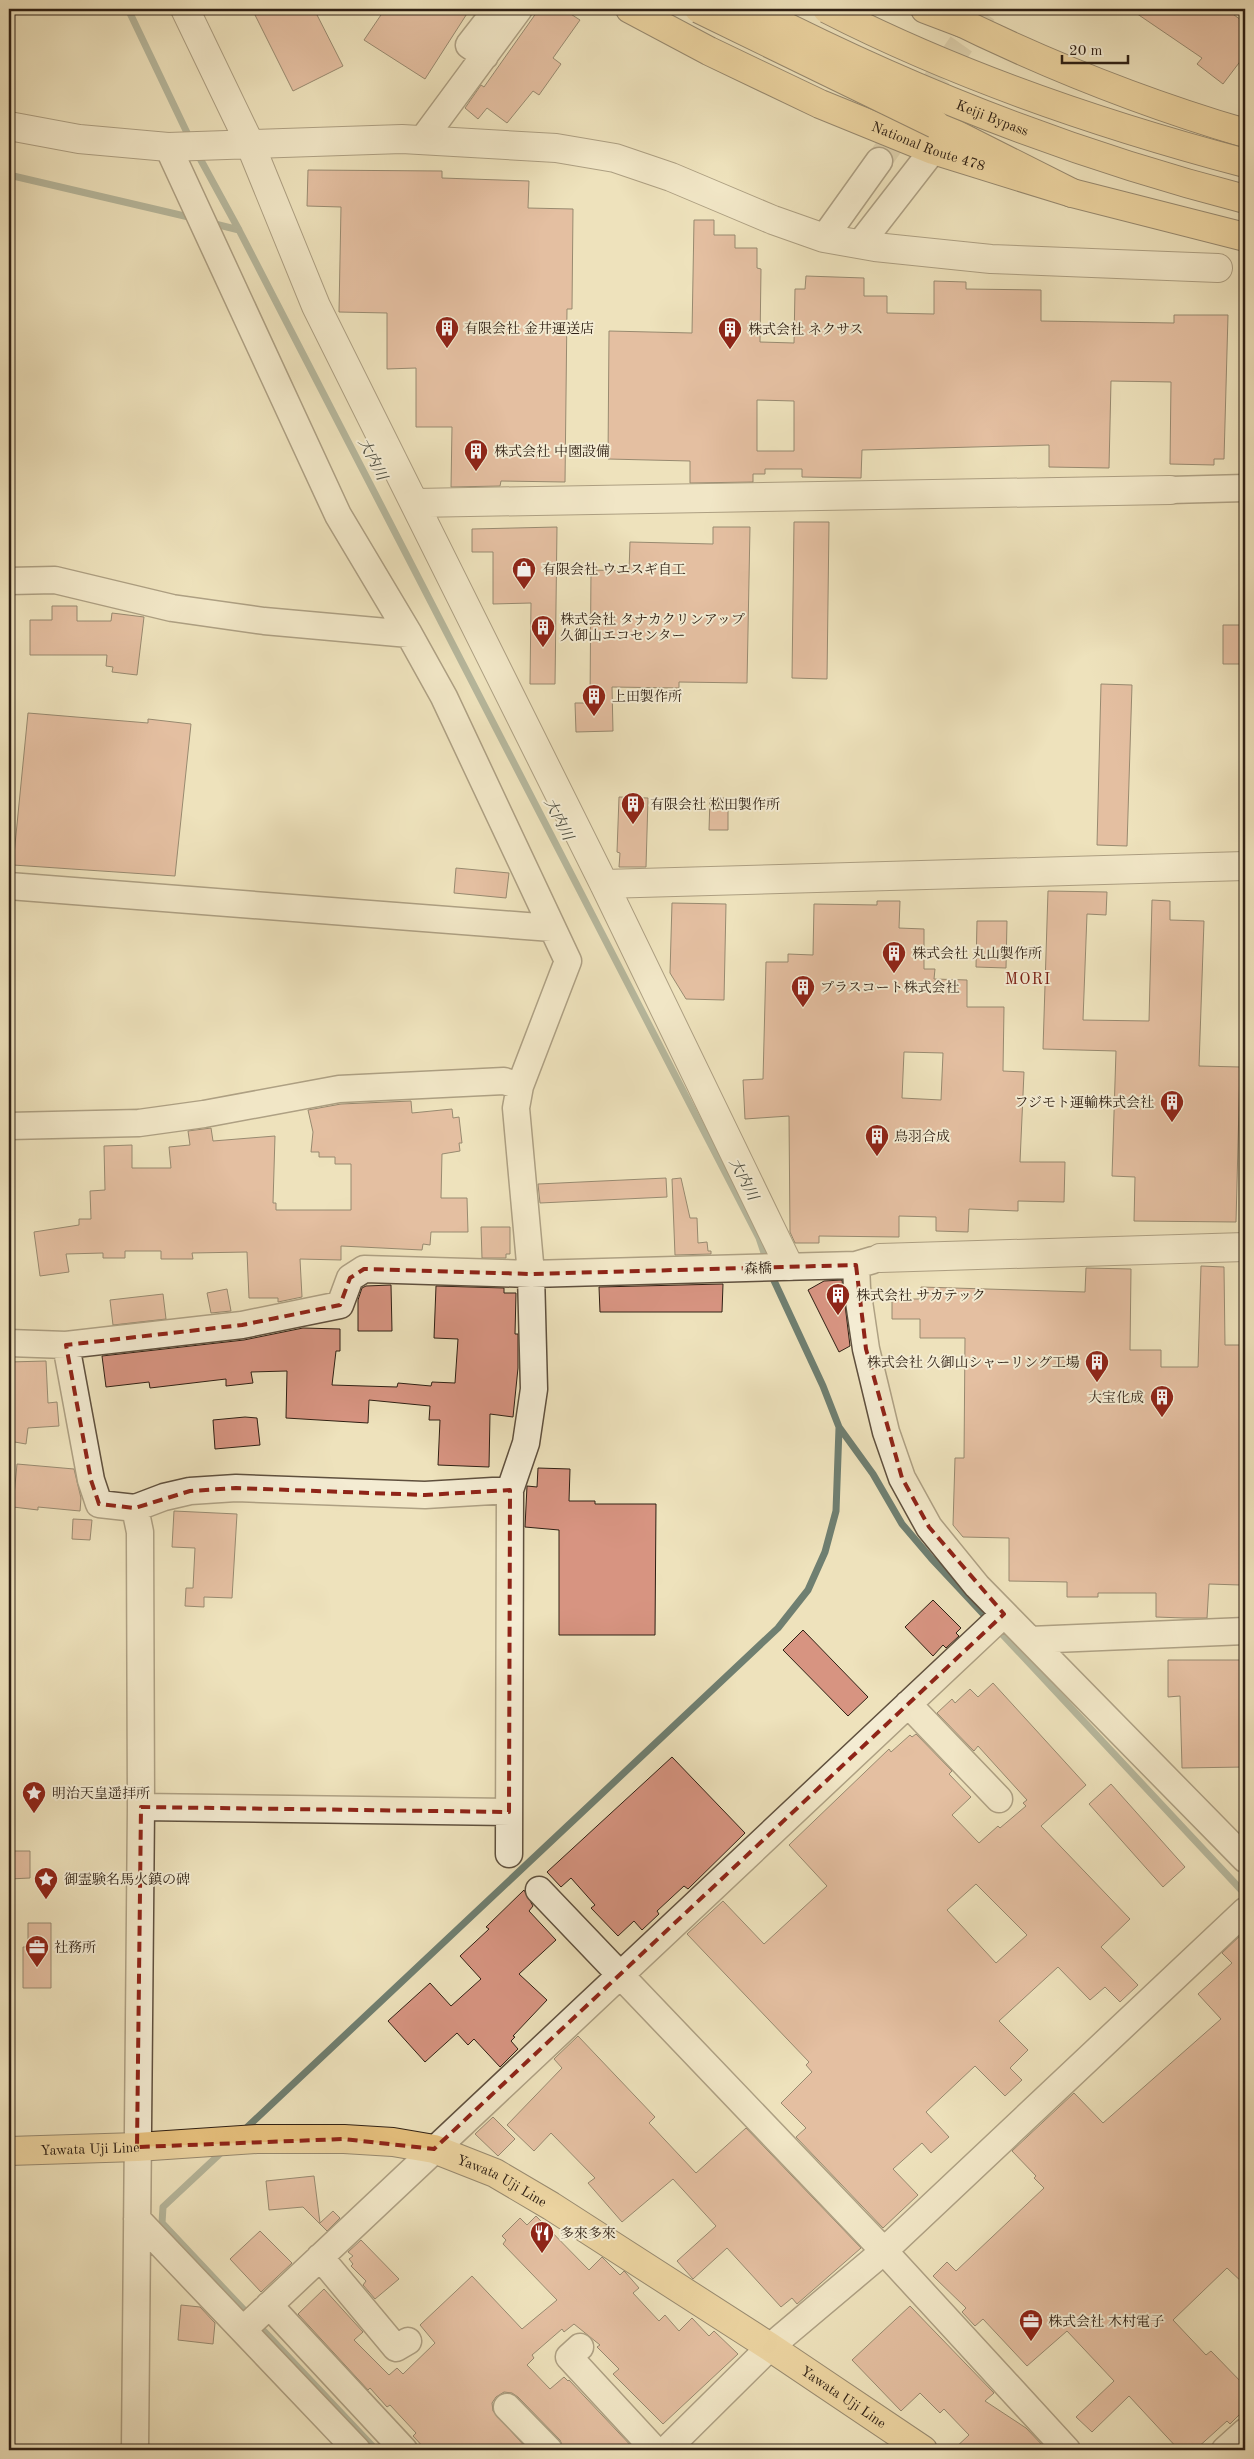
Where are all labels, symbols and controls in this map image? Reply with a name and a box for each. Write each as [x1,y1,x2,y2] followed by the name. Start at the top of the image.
[1062,32,1128,64] scale bar
[1069,44,1103,59] text: 20 m
[954,98,1030,139] street label: Keiji Bypass
[869,120,987,174] street label: National Route 478
[434,315,460,349] building icon: 有限会社 金井運送店
[717,316,743,350] building icon: 株式会社 ネクサス
[464,321,594,336] place label: 有限会社 金井運送店
[748,322,863,337] place label: 株式会社 ネクサス
[355,435,391,485] water label: 大内川
[463,438,489,472] building icon: 株式会社 中園設備
[494,444,610,459] place label: 株式会社 中園設備
[511,556,537,590] shop icon: 有限会社 ウエスギ自工
[542,562,686,577] place label: 有限会社 ウエスギ自工
[560,612,745,643] place label: 株式会社 タナカクリンアップ 久御山エコセンター
[530,614,556,648] building icon: 株式会社 タナカクリンアップ 久御山エコセンター
[581,683,607,717] building icon: 上田製作所
[612,689,682,704] place label: 上田製作所
[620,791,646,825] building icon: 有限会社 松田製作所
[541,795,577,845] water label: 大内川
[650,797,780,812] place label: 有限会社 松田製作所
[881,940,907,974] building icon: 株式会社 丸山製作所
[912,946,1042,961] place label: 株式会社 丸山製作所
[1005,972,1051,988] district label: MORI
[790,974,816,1008] building icon: プラスコート株式会社
[820,980,960,995] place label: プラスコート株式会社
[1159,1089,1185,1123] building icon: フジモト運輸株式会社
[1015,1095,1154,1110] place label: フジモト運輸株式会社
[864,1123,890,1157] building icon: 鳥羽合成
[894,1129,950,1144] place label: 鳥羽合成
[726,1155,762,1205] water label: 大内川
[744,1261,772,1276] street label: 森橋
[825,1282,851,1316] building icon: 株式会社 サカテック
[856,1288,986,1303] place label: 株式会社 サカテック
[1084,1349,1110,1383] building icon: 株式会社 久御山シャーリング工場
[867,1355,1080,1370] place label: 株式会社 久御山シャーリング工場
[1149,1384,1175,1418] building icon: 大宝化成
[1088,1390,1144,1405] place label: 大宝化成
[21,1780,47,1814] place icon: 明治天皇遥拝所
[52,1786,150,1801] place label: 明治天皇遥拝所
[33,1866,59,1900] place icon: 御霊験名馬火鎮の碑
[64,1872,190,1887] place label: 御霊験名馬火鎮の碑
[24,1934,50,1968] office icon: 社務所
[54,1940,96,1955] place label: 社務所
[40,2141,140,2158] street label: Yawata Uji Line
[455,2153,549,2210] street label: Yawata Uji Line
[529,2220,555,2254] restaurant icon: 多來多來
[560,2226,616,2241] place label: 多來多來
[1018,2308,1044,2342] office icon: 株式会社 木村電子
[1048,2314,1164,2329] place label: 株式会社 木村電子
[798,2364,888,2431] street label: Yawata Uji Line

